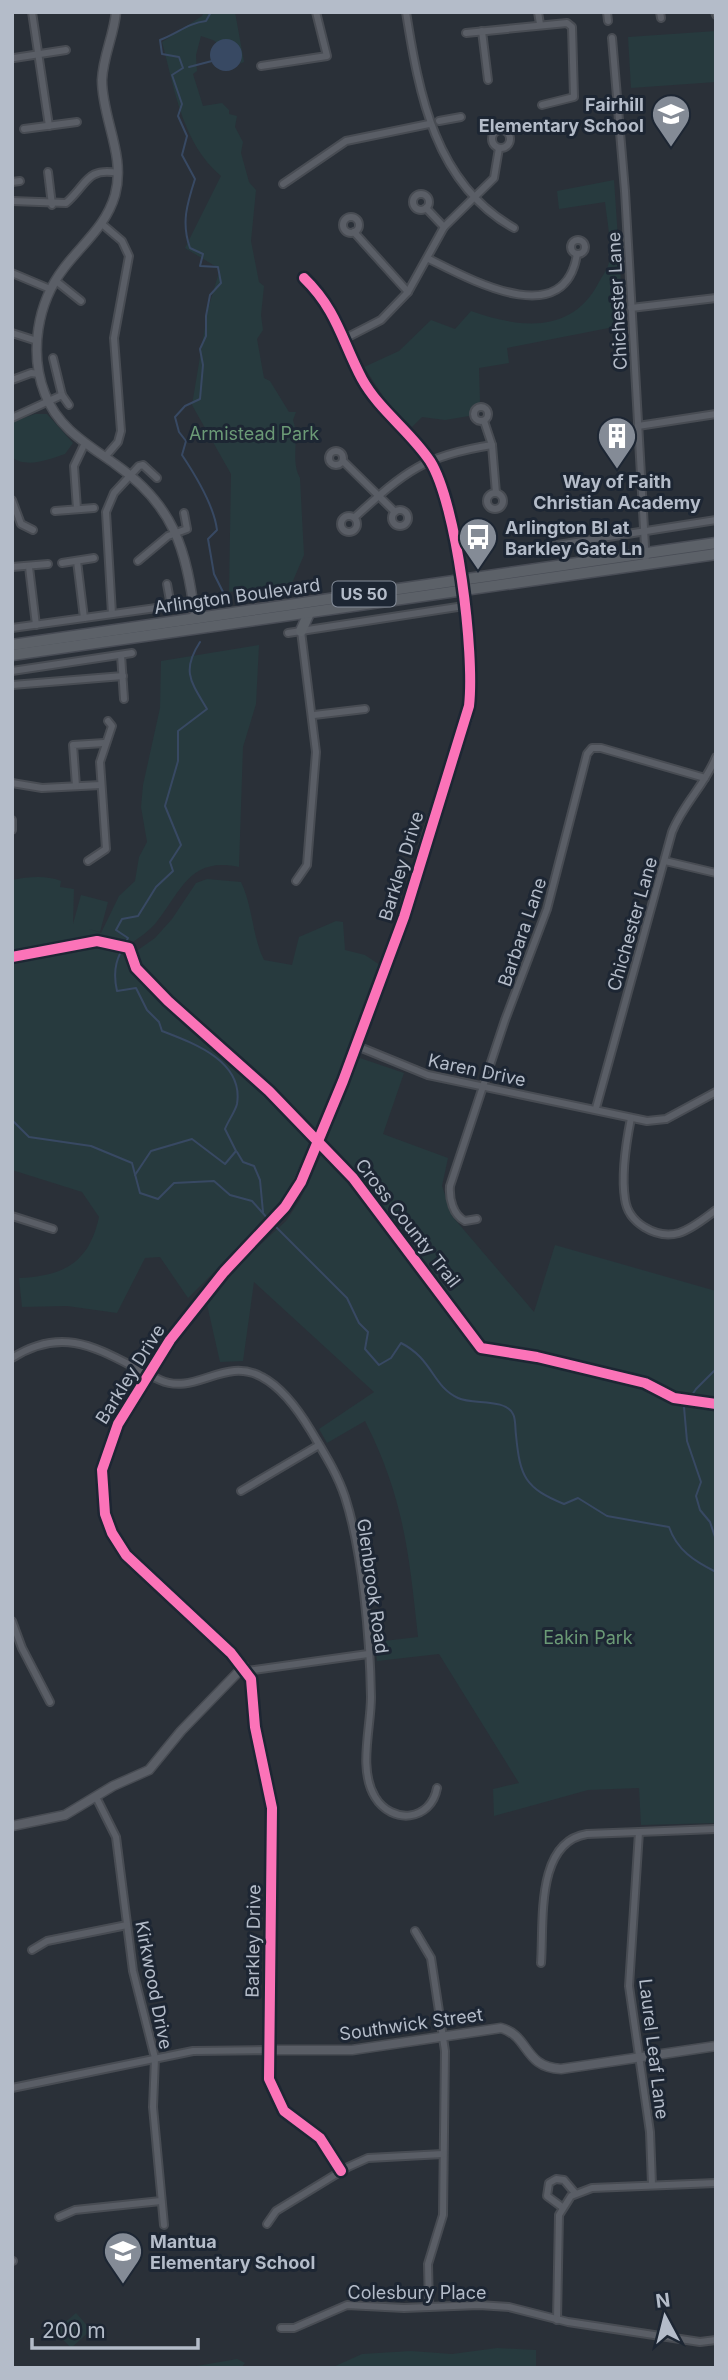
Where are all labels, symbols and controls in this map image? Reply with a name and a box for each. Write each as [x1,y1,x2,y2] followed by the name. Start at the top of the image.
[650,93,692,148] school or university icon: Fairhill Elementary School
[479,94,644,136] place label: Fairhill Elementary School
[603,231,631,371] street label: Chichester Lane
[596,415,638,470] building icon: Way of Faith Christian Academy
[189,423,319,444] park label: Armistead Park
[533,471,701,513] place label: Way of Faith Christian Academy
[457,516,499,571] bus stop icon: Arlington Bl at Barkley Gate Ln
[505,517,643,559] place label: Arlington Bl at Barkley Gate Ln
[153,574,321,618] street label: Arlington Boulevard
[332,582,396,607] road number: US 50
[374,809,428,923] street label: Barkley Drive
[603,855,661,993] street label: Chichester Lane
[494,875,550,989] street label: Barbara Lane
[426,1049,528,1091] street label: Karen Drive
[351,1155,465,1291] street label: Cross County Trail
[91,1320,169,1428] street label: Barkley Drive
[353,1517,393,1655] street label: Glenbrook Road
[543,1627,633,1648] park label: Eakin Park
[242,1884,264,1998] street label: Barkley Drive
[131,1919,177,2051] street label: Kirkwood Drive
[635,1978,673,2120] street label: Laurel Leaf Lane
[338,2004,484,2044] street label: Southwick Street
[102,2230,144,2285] school or university icon: Mantua Elementary School
[150,2231,315,2273] place label: Mantua Elementary School
[348,2282,486,2303] street label: Colesbury Place
[630,2282,700,2352] north arrow
[654,2288,672,2313] text: N
[32,2306,198,2350] scale bar
[42,2318,106,2343] text: 200 m

